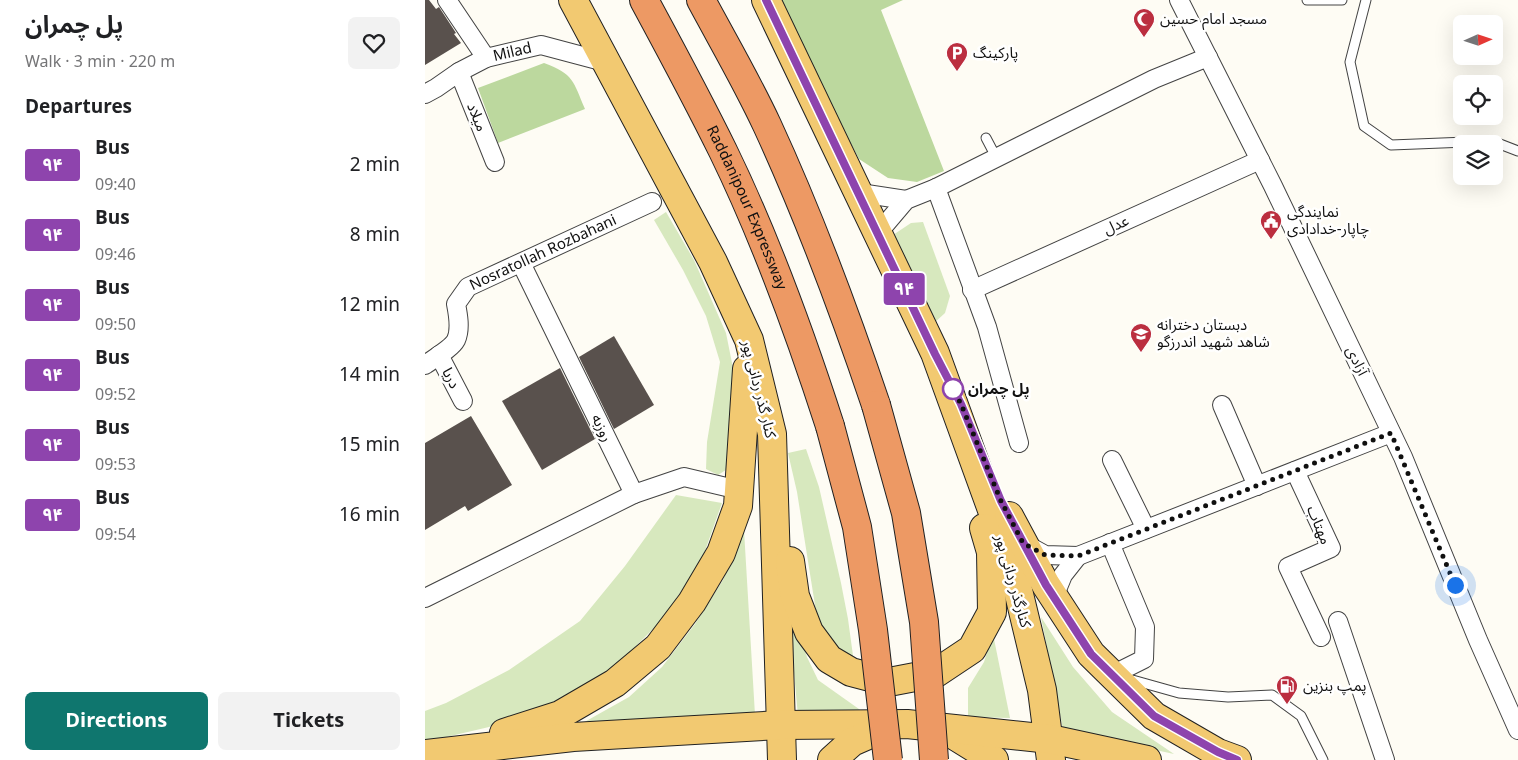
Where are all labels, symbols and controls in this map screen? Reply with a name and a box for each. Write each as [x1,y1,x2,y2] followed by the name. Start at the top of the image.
[25,0,123,51] text: پل چمران
[1160,3,1267,35] place label: مسجد امام حسین
[1132,7,1156,38] mosque icon: مسجد امام حسین
[1453,15,1503,65] north arrow
[1453,15,1503,185] map controls
[348,17,400,69] button: heart
[490,32,535,72] street label: Milad
[973,37,1018,69] place label: پارکینگ
[945,41,969,72] parking icon: پارکینگ
[25,45,175,79] text: Walk · 3 min · 220 m
[1453,75,1503,125] button: locate
[25,87,132,127] text: Departures
[457,97,497,137] street label: میلاد
[697,119,797,295] street label: Raddanipour Expressway
[95,128,130,168] text: Bus
[1453,135,1503,185] button: layers
[350,145,400,185] text: 2 min
[42,146,63,184] text: ۹۴
[95,168,136,202] text: 09:40
[1287,196,1369,245] place label: نمایندگی چاپار-خدادادی
[95,198,130,238] text: Bus
[464,204,622,300] street label: Nosratollah Rozbahani
[1098,205,1135,245] street label: عدل
[1259,209,1283,240] public building icon: نمایندگی چاپار-خدادادی
[350,215,400,255] text: 8 min
[42,216,63,254] text: ۹۴
[95,238,136,272] text: 09:46
[95,268,130,308] text: Bus
[894,270,914,308] text: ۹۴
[881,273,927,305] line badge: ۹۴
[339,285,400,325] text: 12 min
[42,286,63,324] text: ۹۴
[95,308,136,342] text: 09:50
[1157,309,1270,358] place label: دبستان دخترانه شاهد شهید اندرزگو
[1129,322,1153,353] school or university icon: دبستان دخترانه شاهد شهید اندرزگو
[731,335,787,442] street label: کنار گذر ردانی پور
[95,338,130,378] text: Bus
[1336,340,1378,382] street label: آزادی
[339,355,400,395] text: 14 min
[42,356,63,394] text: ۹۴
[432,361,470,395] street label: دریا
[968,373,1030,405] place label: پل چمران
[95,378,136,412] text: 09:52
[942,378,964,400] marker: پل چمران
[95,408,130,448] text: Bus
[581,408,623,448] street label: روزبه
[339,425,400,465] text: 15 min
[42,426,63,464] text: ۹۴
[95,448,136,482] text: 09:53
[95,478,130,518] text: Bus
[339,495,400,535] text: 16 min
[42,496,63,534] text: ۹۴
[1297,500,1341,550] street label: مهتاب
[95,518,136,552] text: 09:54
[984,529,1042,632] street label: کنارگذر ردانی پور
[1443,573,1468,598] your location
[1303,670,1367,702] place label: پمپ بنزین
[1275,674,1299,705] fuel station icon: پمپ بنزین
[25,692,208,750] button: Directions
[218,692,400,750] button: Tickets

